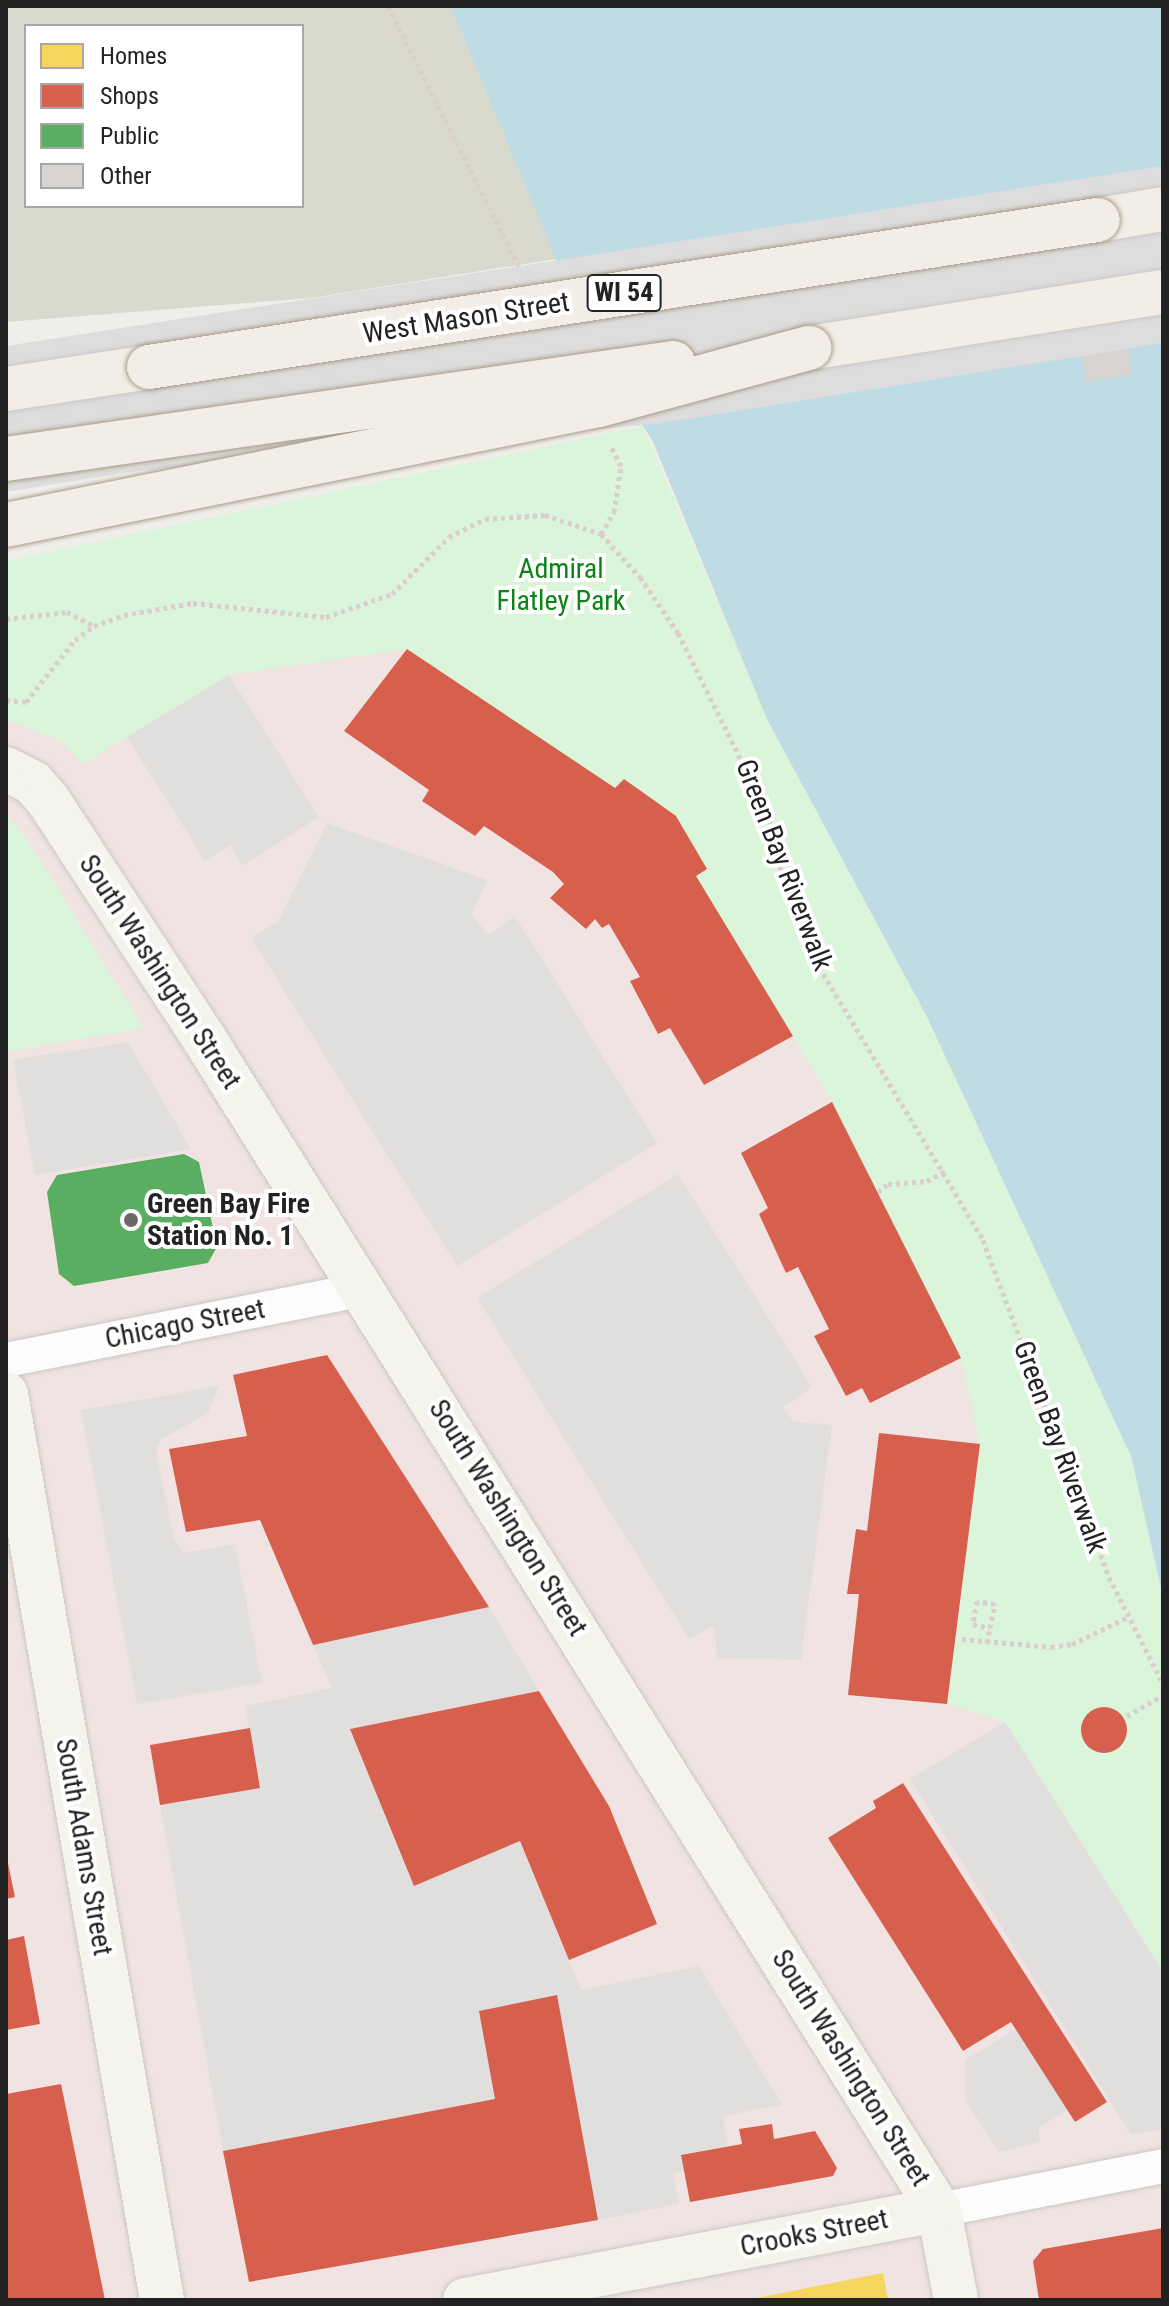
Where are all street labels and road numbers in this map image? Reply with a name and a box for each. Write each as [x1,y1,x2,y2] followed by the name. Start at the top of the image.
[586,271,662,315] road number: WI 54
[360,285,572,351] street label: West Mason Street
[728,755,840,975] street label: Green Bay Riverwalk
[72,849,248,1095] street label: South Washington Street
[102,1292,268,1356] street label: Chicago Street
[1006,1336,1114,1558] street label: Green Bay Riverwalk
[422,1394,594,1642] street label: South Washington Street
[48,1736,120,1958] street label: South Adams Street
[765,1944,937,2192] street label: South Washington Street
[737,2202,891,2264] street label: Crooks Street

